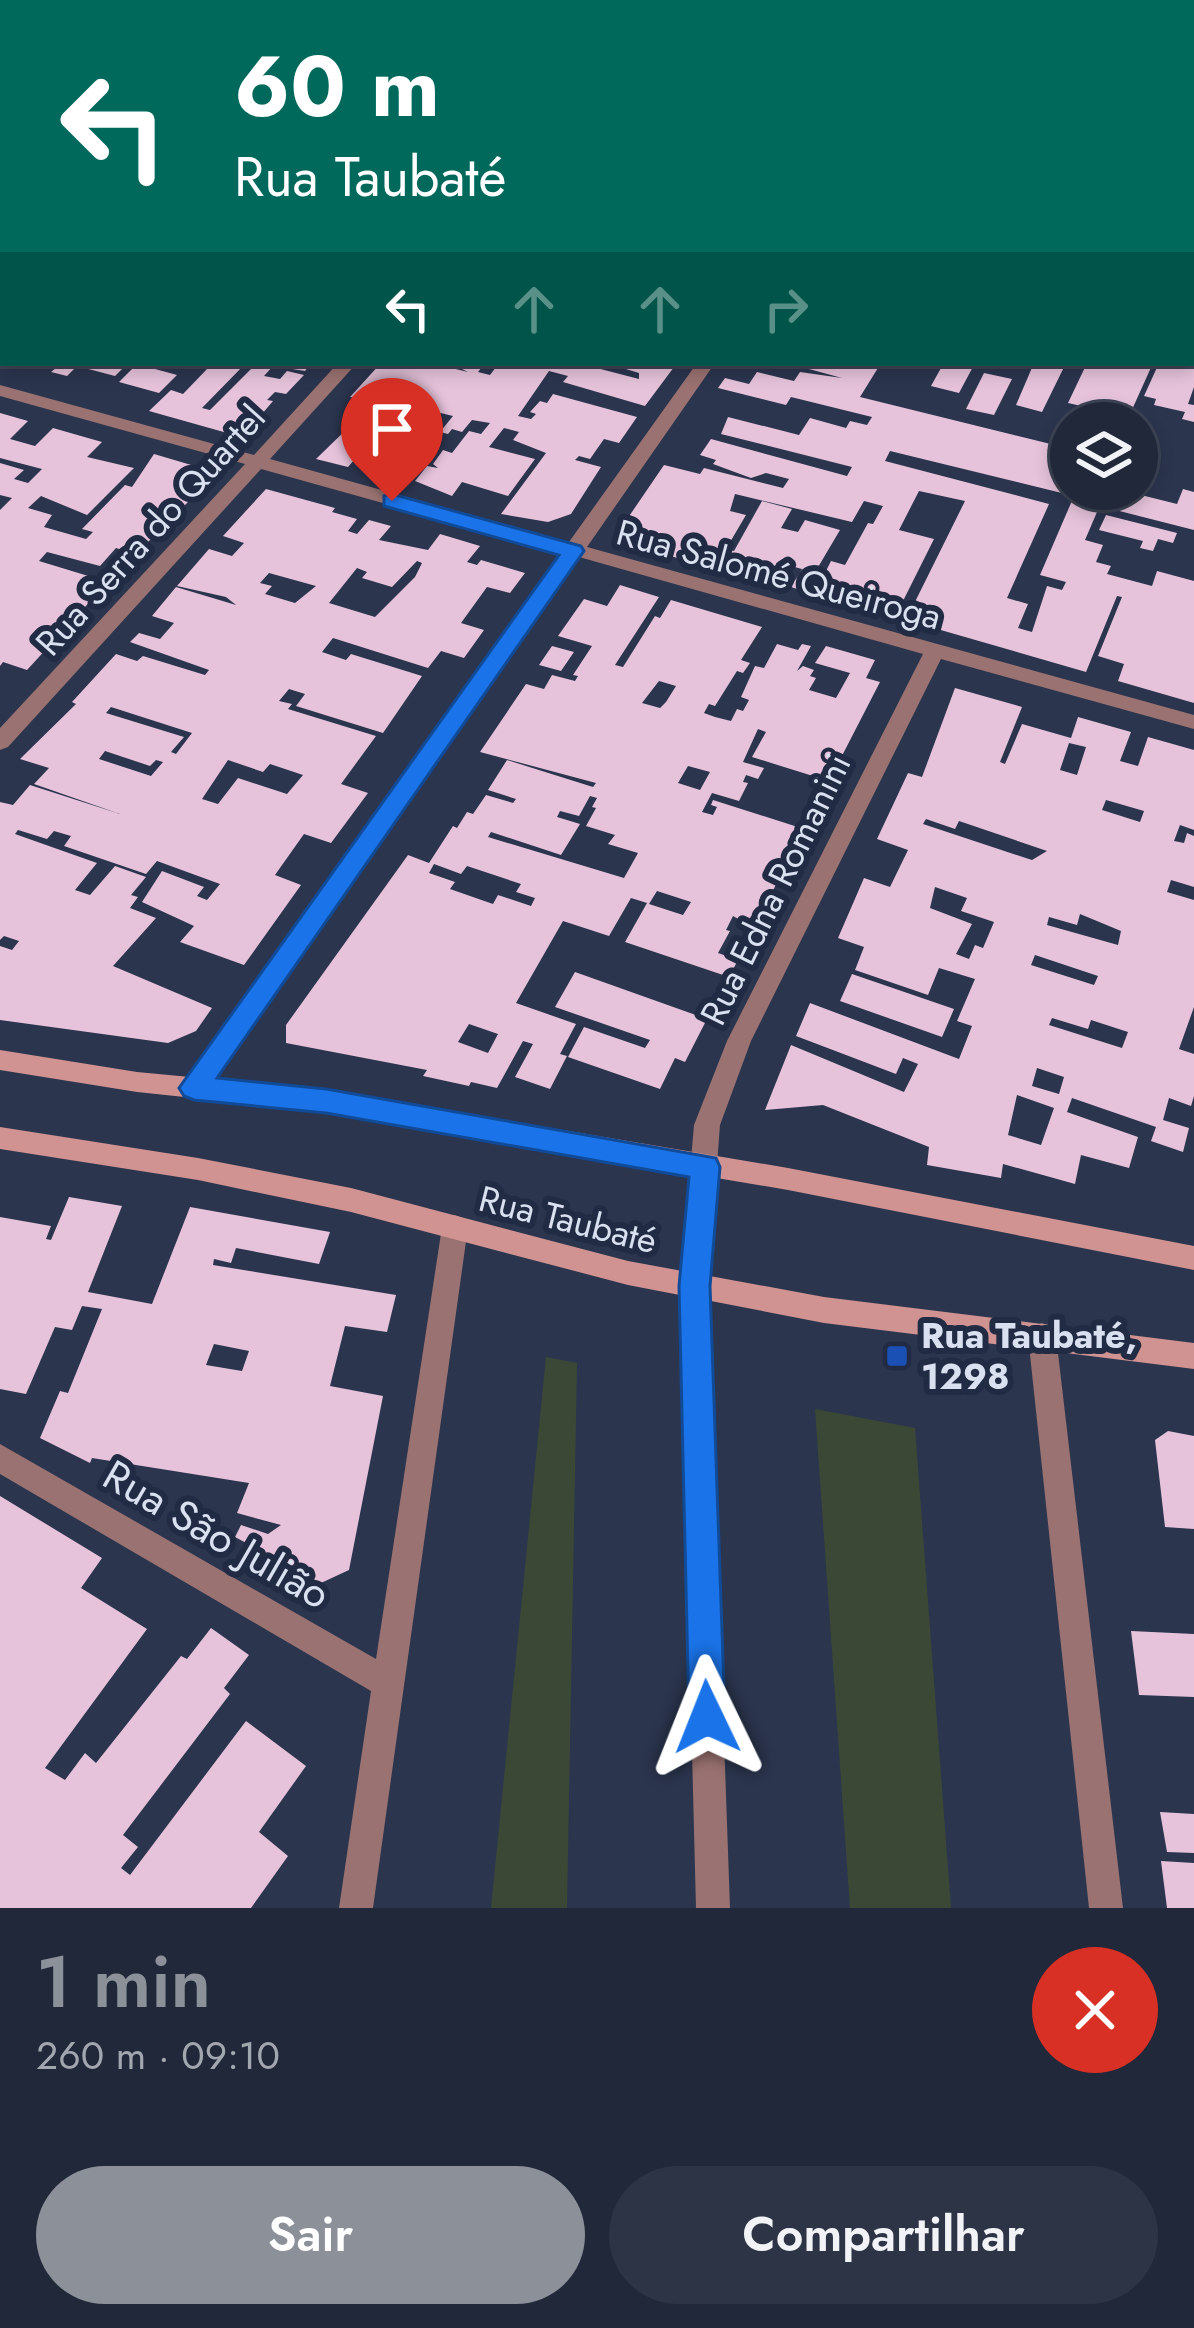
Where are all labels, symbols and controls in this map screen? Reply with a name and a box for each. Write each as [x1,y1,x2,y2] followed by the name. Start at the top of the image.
[234,26,440,148] text: 60 m
[36,48,192,204] icon: left
[234,138,506,216] text: Rua Taubaté
[375,276,441,342] icon: left
[501,276,567,342] icon: ahead
[627,276,693,342] icon: ahead
[753,276,819,342] icon: right
[341,378,443,501] pin
[23,393,277,667] street label: Rua Serra do Quartel
[359,396,425,462] icon: arrive
[1050,402,1158,510] map controls
[1050,402,1158,510] button: layers
[611,506,947,642] street label: Rua Salomé Queiroga
[687,744,863,1034] street label: Rua Edna Romanini
[474,1172,662,1266] street label: Rua Taubaté
[921,1309,1137,1402] place label: Rua Taubaté, 1298
[884,1343,910,1369] marker: Rua Taubaté, 1298
[92,1445,342,1624] street label: Rua São Julião
[644,1654,770,1780] position arrow
[36,1930,211,2034] text: 1 min
[1032,1947,1158,2073] button: close
[36,2027,280,2084] text: 260 m · 09:10
[36,2166,585,2304] button: Sair
[609,2166,1158,2304] button: Compartilhar

